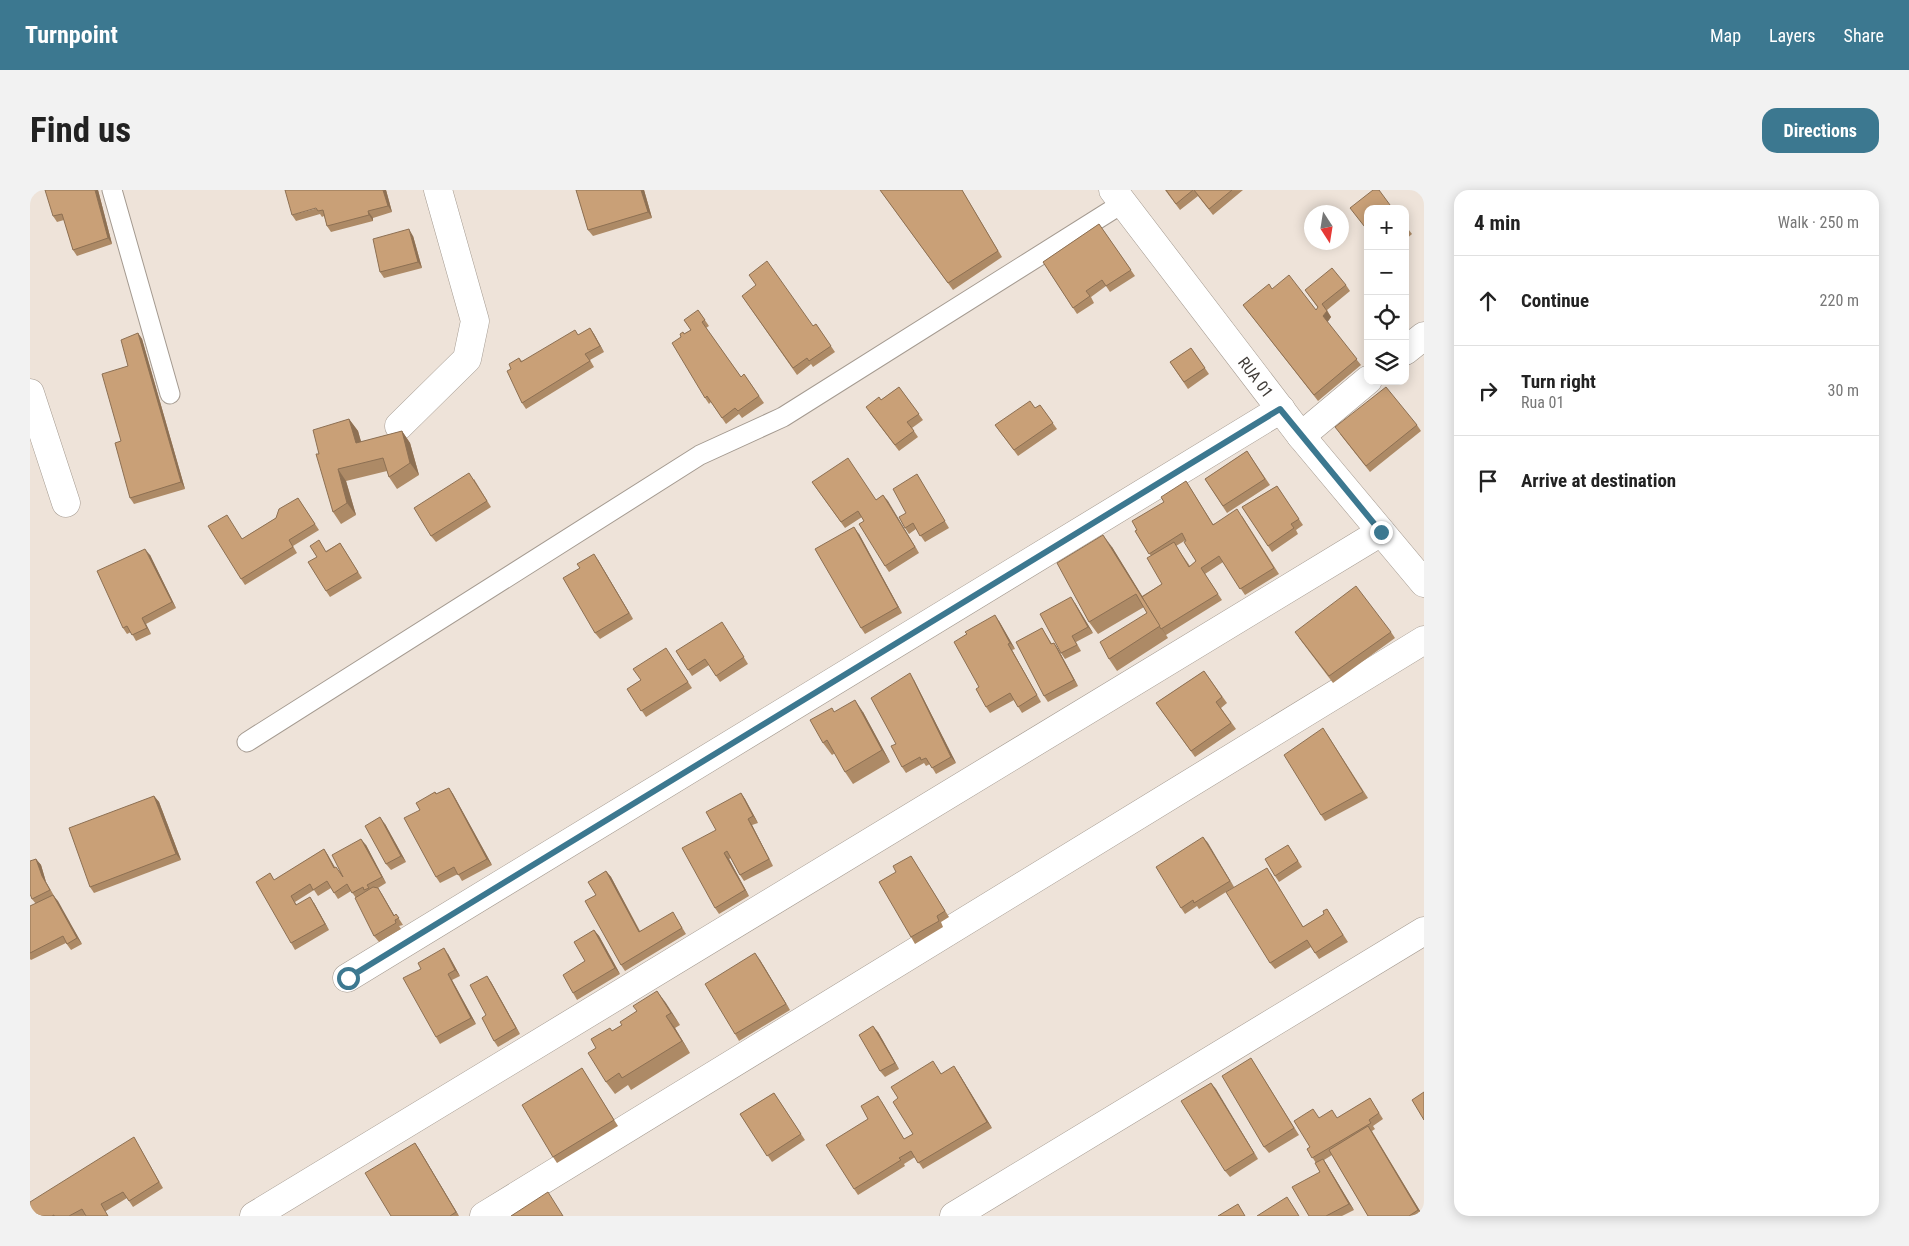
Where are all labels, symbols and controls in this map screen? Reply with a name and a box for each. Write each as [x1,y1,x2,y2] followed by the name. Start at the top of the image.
[25,21,118,49] text: Turnpoint
[1710,25,1741,46] text: Map
[1769,25,1816,46] text: Layers
[1844,25,1884,46] text: Share
[1762,108,1879,153] button: Directions
[30,110,131,151] text: Find us
[1304,205,1349,250] north arrow
[1364,205,1409,385] map controls
[1364,205,1409,250] button: +
[1474,211,1521,235] text: 4 min
[1778,213,1859,232] text: Walk · 250 m
[1364,250,1409,295] button: −
[1474,287,1502,315] icon: ahead
[1521,289,1589,312] text: Continue
[1820,291,1859,310] text: 220 m
[1364,295,1409,340] button: locate
[1364,340,1409,385] button: layers
[1234,353,1277,401] street label: RUA 01
[1521,370,1596,393] text: Turn right
[1474,377,1502,405] icon: right
[1827,381,1859,400] text: 30 m
[1521,393,1564,412] text: Rua 01
[1474,467,1502,495] icon: arrive
[1521,469,1676,492] text: Arrive at destination
[1370,521,1393,544] route end
[337,967,360,990] route start

